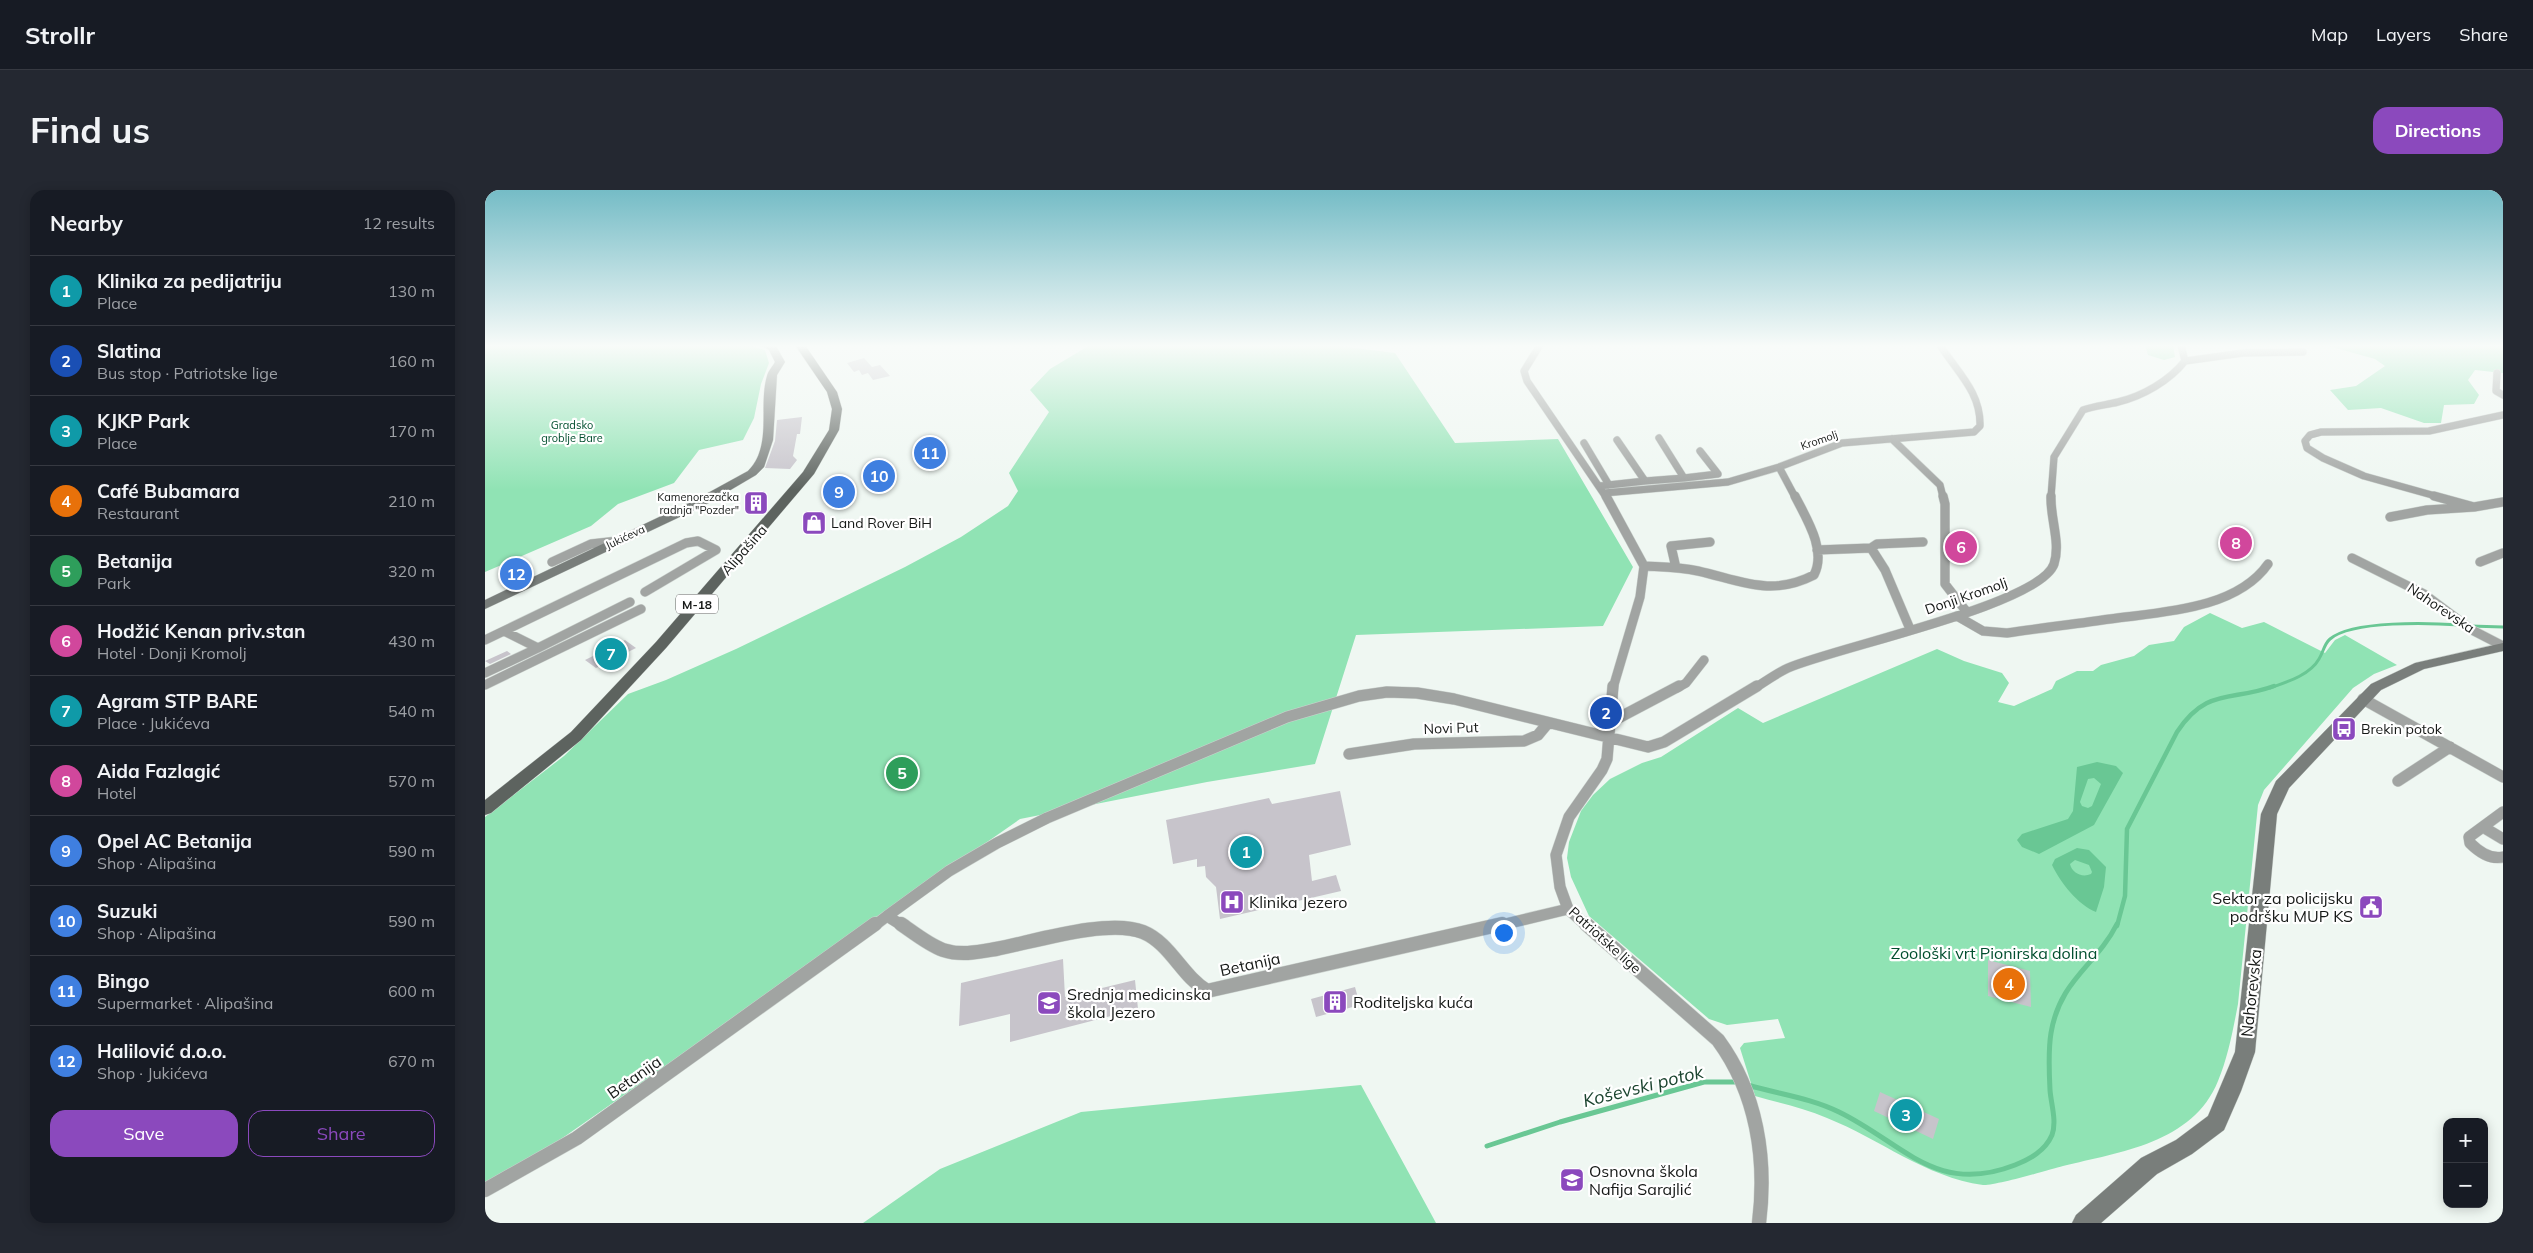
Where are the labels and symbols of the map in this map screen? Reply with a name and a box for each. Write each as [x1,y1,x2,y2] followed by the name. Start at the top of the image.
[541,418,603,445] park label: Gradsko groblje Bare
[1799,427,1839,453] street label: Kromolj
[914,434,946,472] pin: 11
[863,457,895,495] pin: 10
[823,473,855,511] pin: 9
[657,490,739,517] place label: Kamenorezačka radnja "Pozder"
[743,490,769,516] building icon: Kamenorezačka radnja "Pozder"
[801,510,827,536] shop icon: Land Rover BiH
[831,514,932,532] place label: Land Rover BiH
[717,521,771,579] street label: Alipašina
[603,522,647,552] street label: Jukićeva
[2220,524,2252,562] pin: 8
[1945,528,1977,566] pin: 6
[500,555,532,593] pin: 12
[1923,574,2009,618] street label: Donji Kromolj
[2404,579,2478,637] street label: Nahorevska
[676,594,718,614] road number: M-18
[595,635,627,673] pin: 7
[1590,694,1622,732] pin: 2
[2331,716,2357,742] bus stop icon: Brekin potok
[1423,718,1479,738] street label: Novi Put
[2361,720,2443,738] place label: Brekin potok
[886,754,918,792] pin: 5
[1230,833,1262,871] pin: 1
[2212,888,2353,926] place label: Sektor za policijsku podršku MUP KS
[1219,889,1245,915] hospital icon: Klinika Jezero
[1249,892,1348,912] place label: Klinika Jezero
[2358,894,2384,920] public building icon: Sektor za policijsku podršku MUP KS
[1565,903,1645,977] street label: Patriotske lige
[1491,920,1517,946] your location
[1891,943,2097,963] park label: Zoološki vrt Pionirska dolina
[1218,948,1282,980] street label: Betanija
[2236,948,2266,1038] street label: Nahorevska
[1993,965,2025,1003] pin: 4
[1067,984,1211,1022] place label: Srednja medicinska škola Jezero
[1322,989,1348,1015] building icon: Roditeljska kuća
[1036,990,1062,1016] school or university icon: Srednja medicinska škola Jezero
[1353,992,1473,1012] place label: Roditeljska kuća
[603,1051,665,1103] street label: Betanija
[1580,1060,1706,1112] water label: Koševski potok
[1890,1096,1922,1134] pin: 3
[1589,1161,1698,1199] place label: Osnovna škola Nafija Sarajlić
[1559,1167,1585,1193] school or university icon: Osnovna škola Nafija Sarajlić

